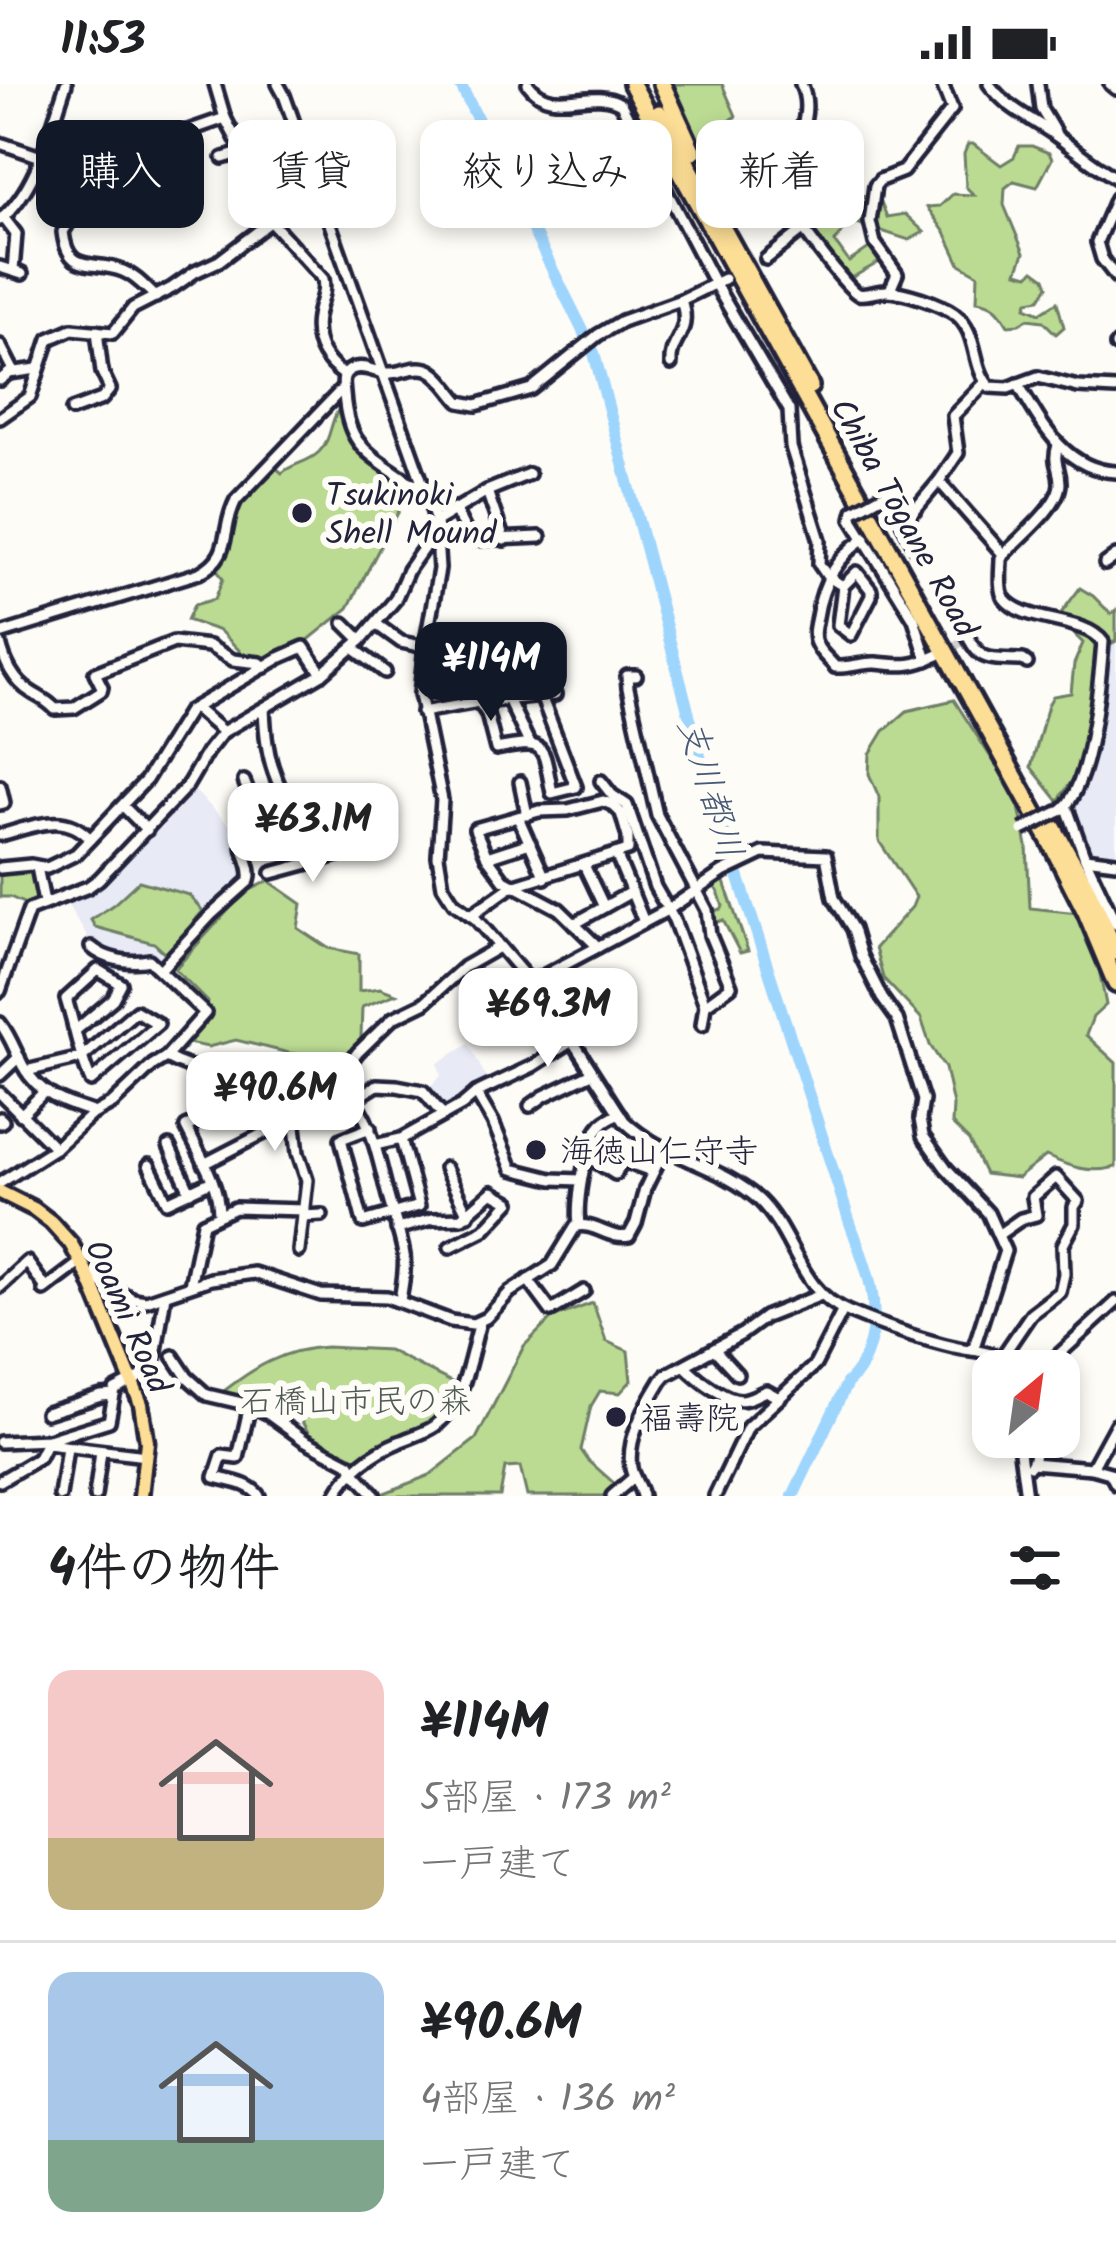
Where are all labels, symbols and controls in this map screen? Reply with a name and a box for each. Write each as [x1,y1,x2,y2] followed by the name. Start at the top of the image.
[60,6,146,78] text: 11:53
[36,120,204,228] chip: 購入
[228,120,396,228] chip: 賃貸
[420,120,672,228] chip: 絞り込み
[696,120,864,228] chip: 新着
[814,389,991,650] street label: Chiba Tōgane Road
[326,471,498,562] place label: Tsukinoki Shell Mound
[289,500,315,526] marker: Tsukinoki Shell Mound
[407,622,575,724] pin: ¥114M
[442,630,540,692] text: ¥114M
[660,712,757,866] water label: 支川都川
[215,783,411,885] pin: ¥63.1M
[255,791,371,853] text: ¥63.1M
[450,968,646,1070] pin: ¥69.3M
[486,976,610,1038] text: ¥69.3M
[177,1052,373,1154] pin: ¥90.6M
[213,1060,337,1122] text: ¥90.6M
[560,1127,758,1180] place label: 海徳山仁守寺
[523,1137,549,1163] marker: 海徳山仁守寺
[68,1232,184,1405] street label: Ooami Road
[972,1350,1080,1458] north arrow
[972,1350,1080,1458] map controls
[241,1377,472,1430] park label: 石橋山市民の森
[640,1394,739,1447] place label: 福壽院
[603,1404,629,1430] marker: 福壽院
[48,1530,280,1611] text: 4件の物件
[1002,1535,1068,1601] icon: filters
[420,1684,549,1765] text: ¥114M
[144,1718,288,1862] icon: home
[420,1769,671,1831] text: 5部屋 · 173 m²
[420,1835,576,1897] text: 一戸建て
[420,1985,582,2066] text: ¥90.6M
[144,2020,288,2164] icon: home
[420,2070,675,2132] text: 4部屋 · 136 m²
[420,2136,576,2198] text: 一戸建て

